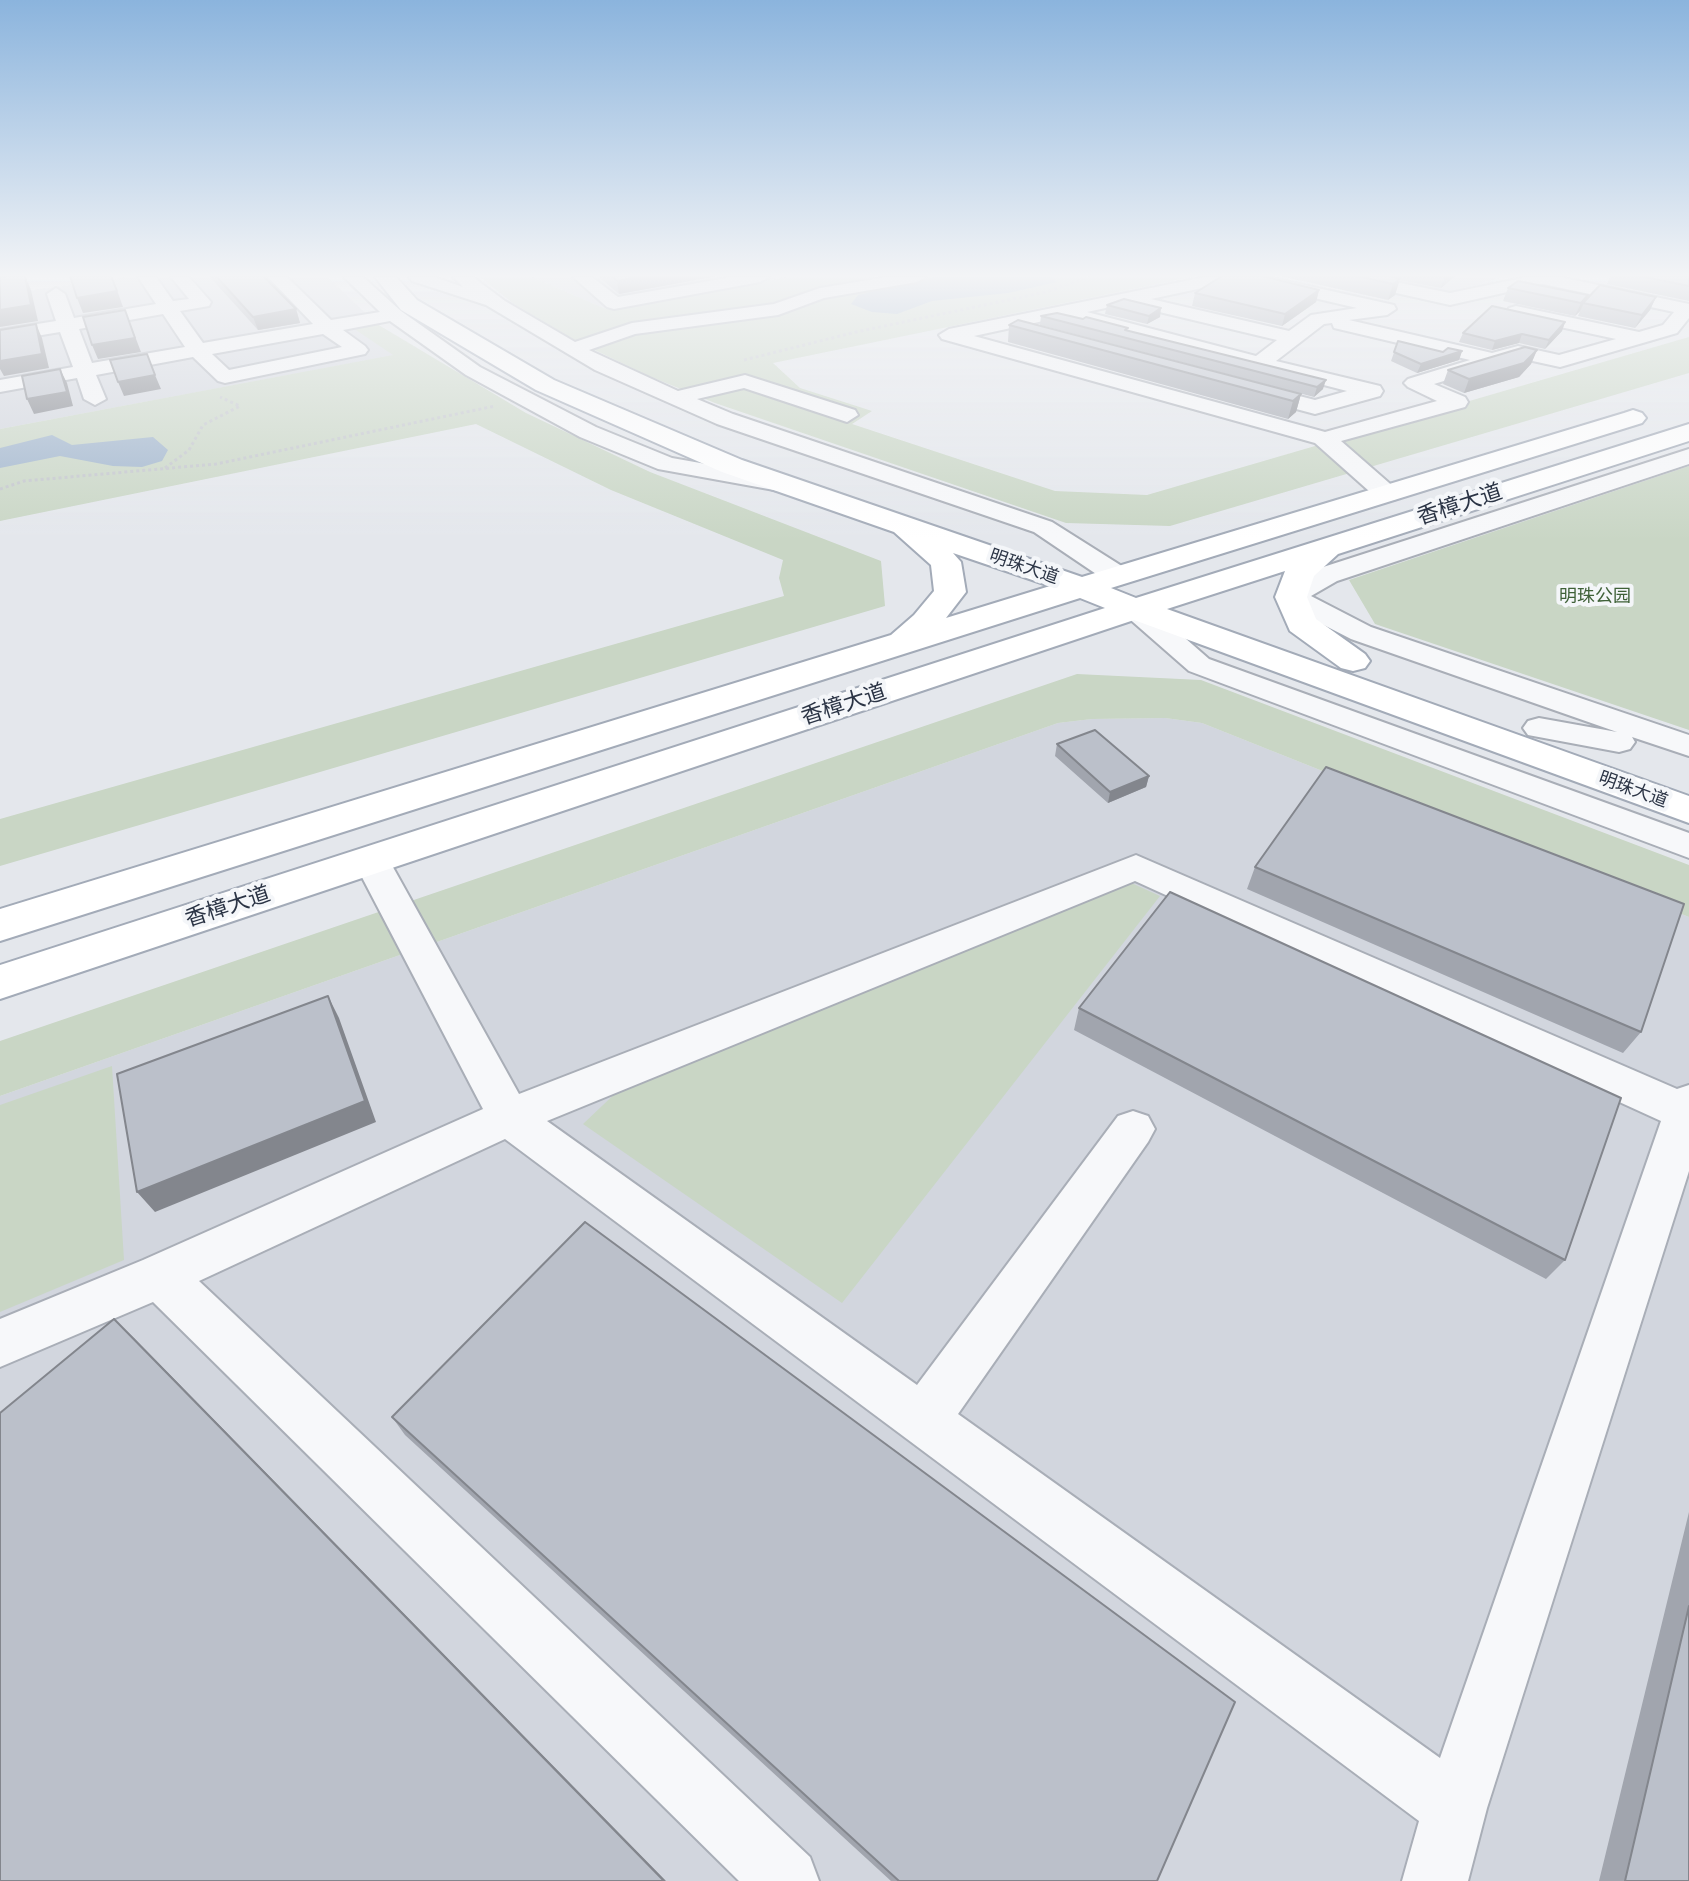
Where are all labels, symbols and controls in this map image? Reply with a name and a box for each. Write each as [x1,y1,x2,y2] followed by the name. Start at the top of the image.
[1414,479,1506,531] street label: 香樟大道
[986,545,1062,589] street label: 明珠大道
[1559,586,1631,608] park label: 明珠公园
[798,679,890,731] street label: 香樟大道
[1595,768,1671,812] street label: 明珠大道
[182,881,274,933] street label: 香樟大道

